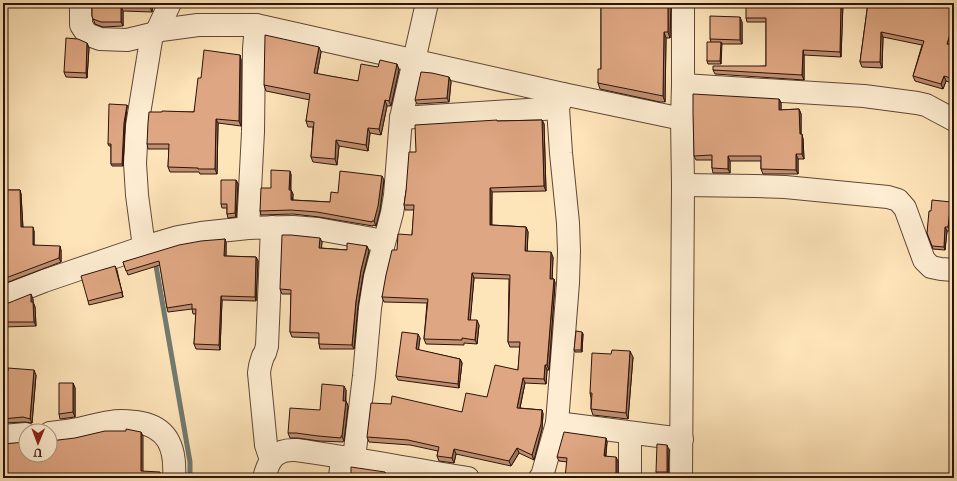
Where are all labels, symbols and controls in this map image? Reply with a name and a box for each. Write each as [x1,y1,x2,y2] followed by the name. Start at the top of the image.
[18,423,58,463] north arrow
[33,446,42,459] text: U

